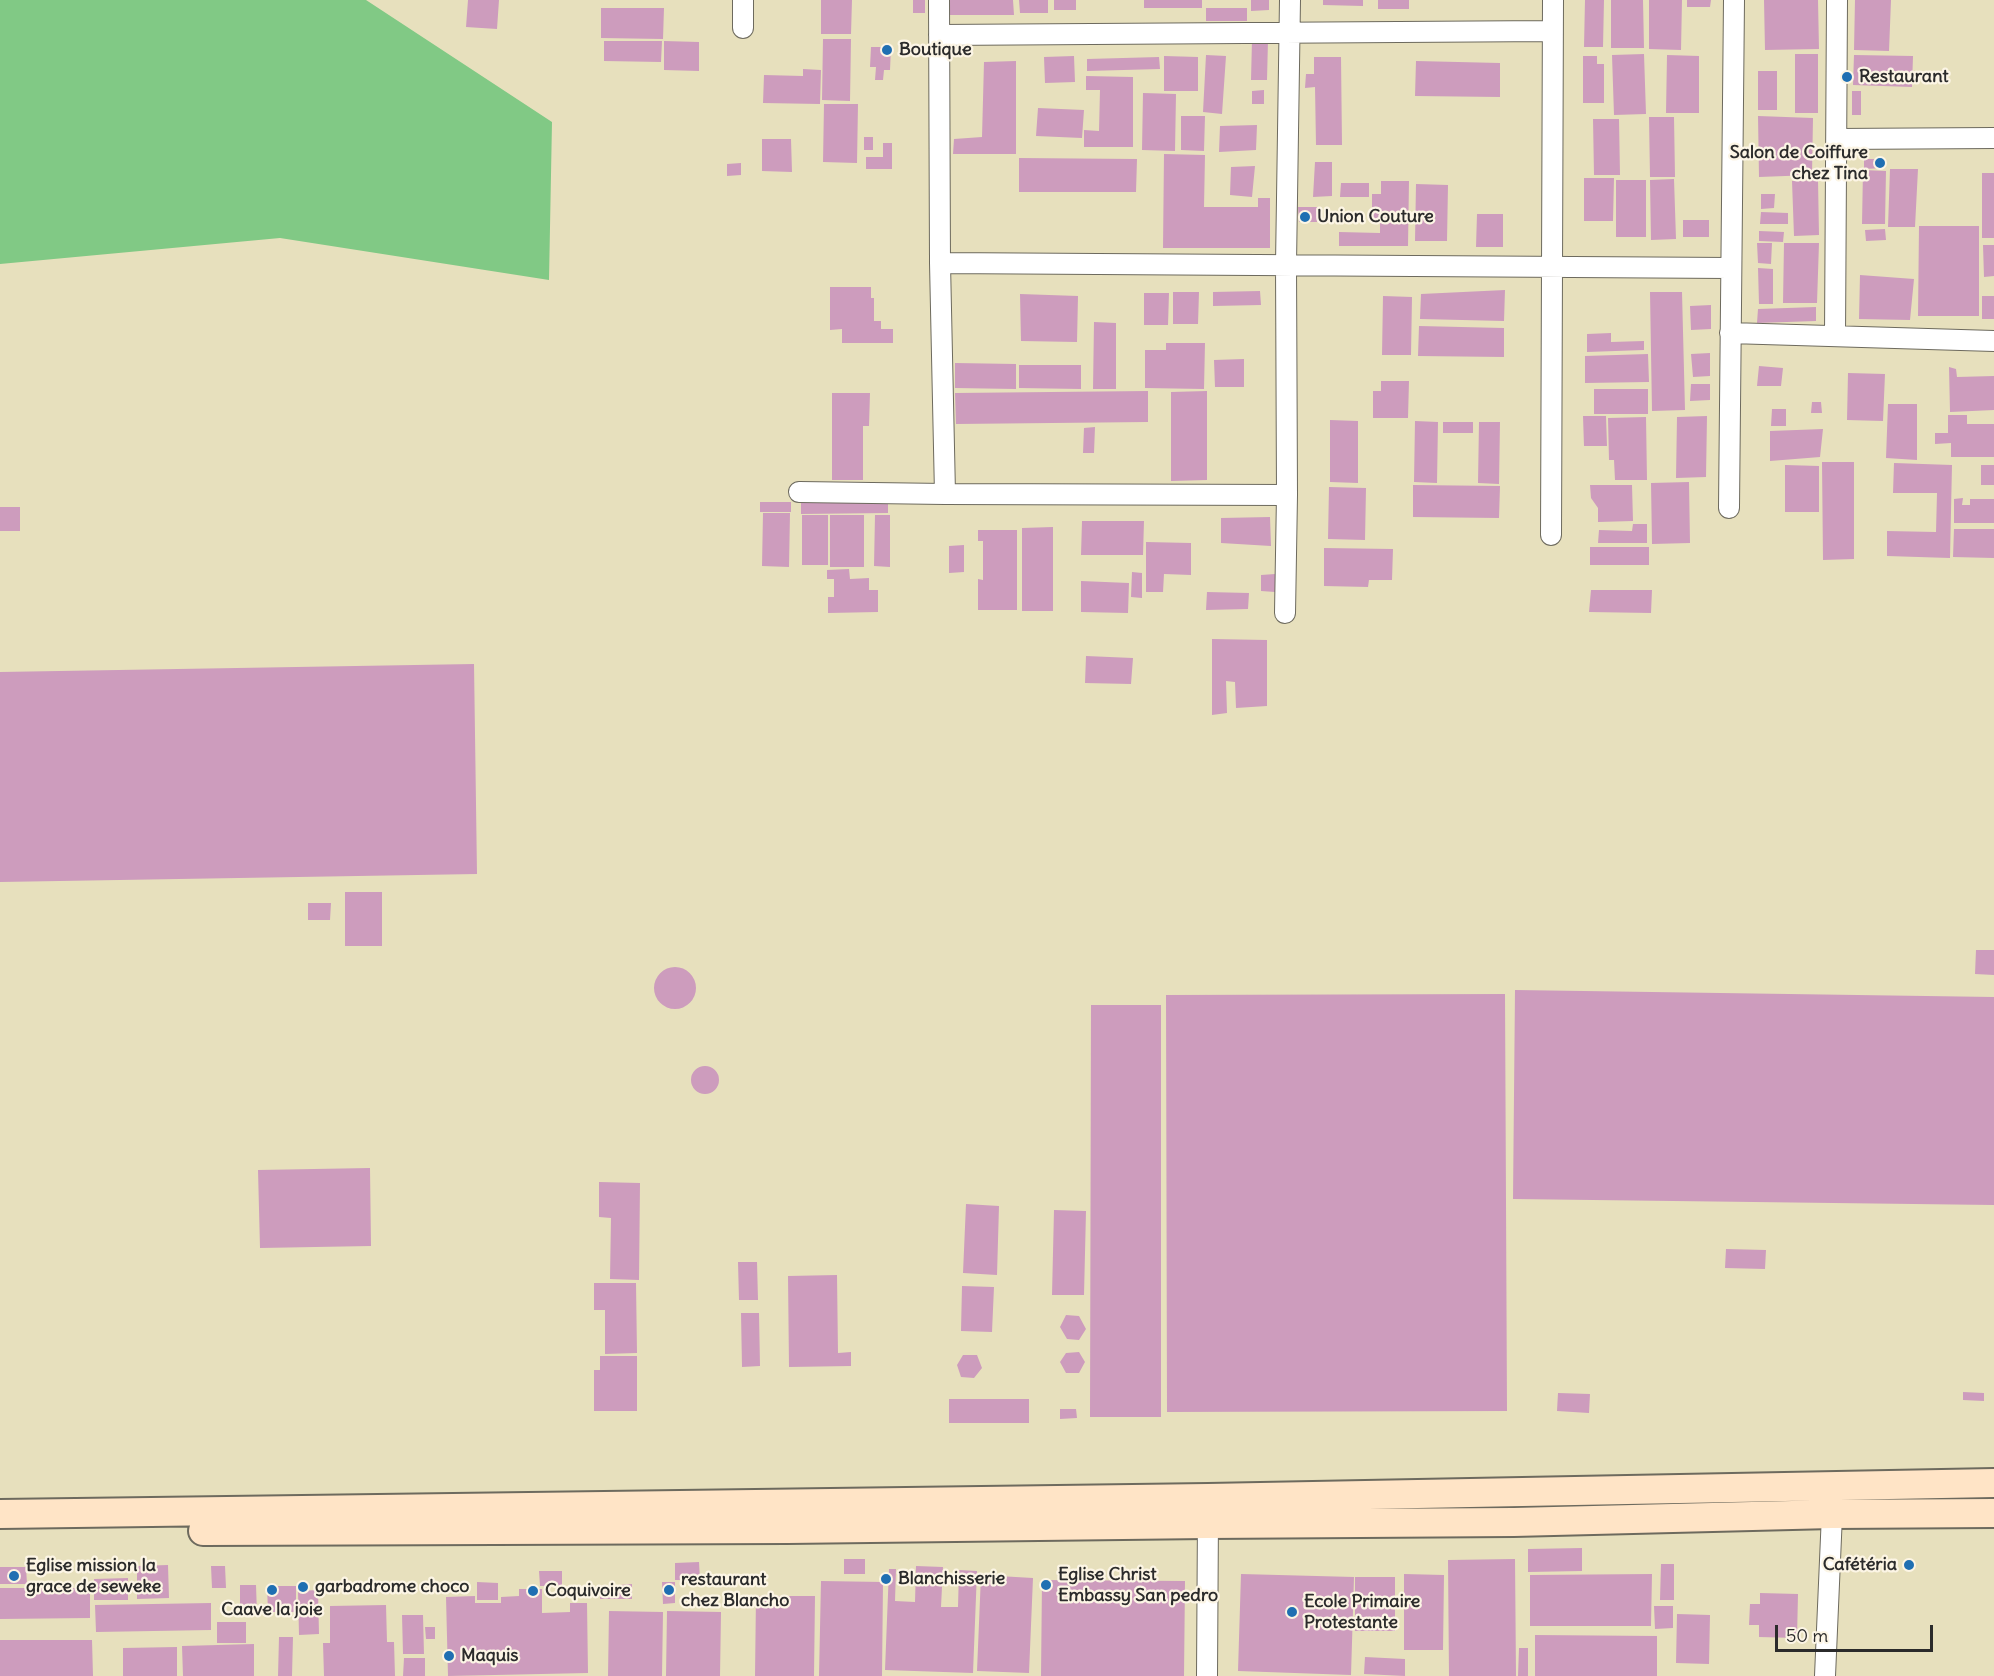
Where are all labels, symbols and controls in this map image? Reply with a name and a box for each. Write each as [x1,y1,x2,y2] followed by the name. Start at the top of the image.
[899,39,972,61] place label: Boutique
[880,43,894,57] marker: Boutique
[1859,66,1948,88] place label: Restaurant
[1840,70,1854,84] marker: Restaurant
[1730,142,1868,184] place label: Salon de Coiffure chez Tina
[1873,156,1887,170] marker: Salon de Coiffure chez Tina
[1317,206,1434,228] place label: Union Couture
[1298,210,1312,224] marker: Union Couture
[1823,1554,1897,1576] place label: Cafétéria
[26,1555,161,1598] place label: Eglise mission la grace de seweke
[1902,1558,1916,1572] marker: Cafétéria
[1058,1564,1218,1606] place label: Eglise Christ Embassy San pedro
[898,1568,1005,1590] place label: Blanchisserie
[7,1569,21,1583] marker: Eglise mission la grace de seweke
[681,1569,789,1612] place label: restaurant chez Blancho
[879,1572,893,1586] marker: Blanchisserie
[315,1576,469,1598] place label: garbadrome choco
[1039,1578,1053,1592] marker: Eglise Christ Embassy San pedro
[296,1580,310,1594] marker: garbadrome choco
[545,1580,631,1602] place label: Coquivoire
[265,1583,279,1597] marker: Caave la joie
[662,1583,676,1597] marker: restaurant chez Blancho
[526,1584,540,1598] marker: Coquivoire
[1304,1591,1420,1634] place label: Ecole Primaire Protestante
[221,1599,323,1621] place label: Caave la joie
[1285,1605,1299,1619] marker: Ecole Primaire Protestante
[1778,1613,1936,1651] scale bar
[1786,1624,1828,1647] text: 50 m
[461,1645,518,1667] place label: Maquis
[442,1649,456,1663] marker: Maquis

